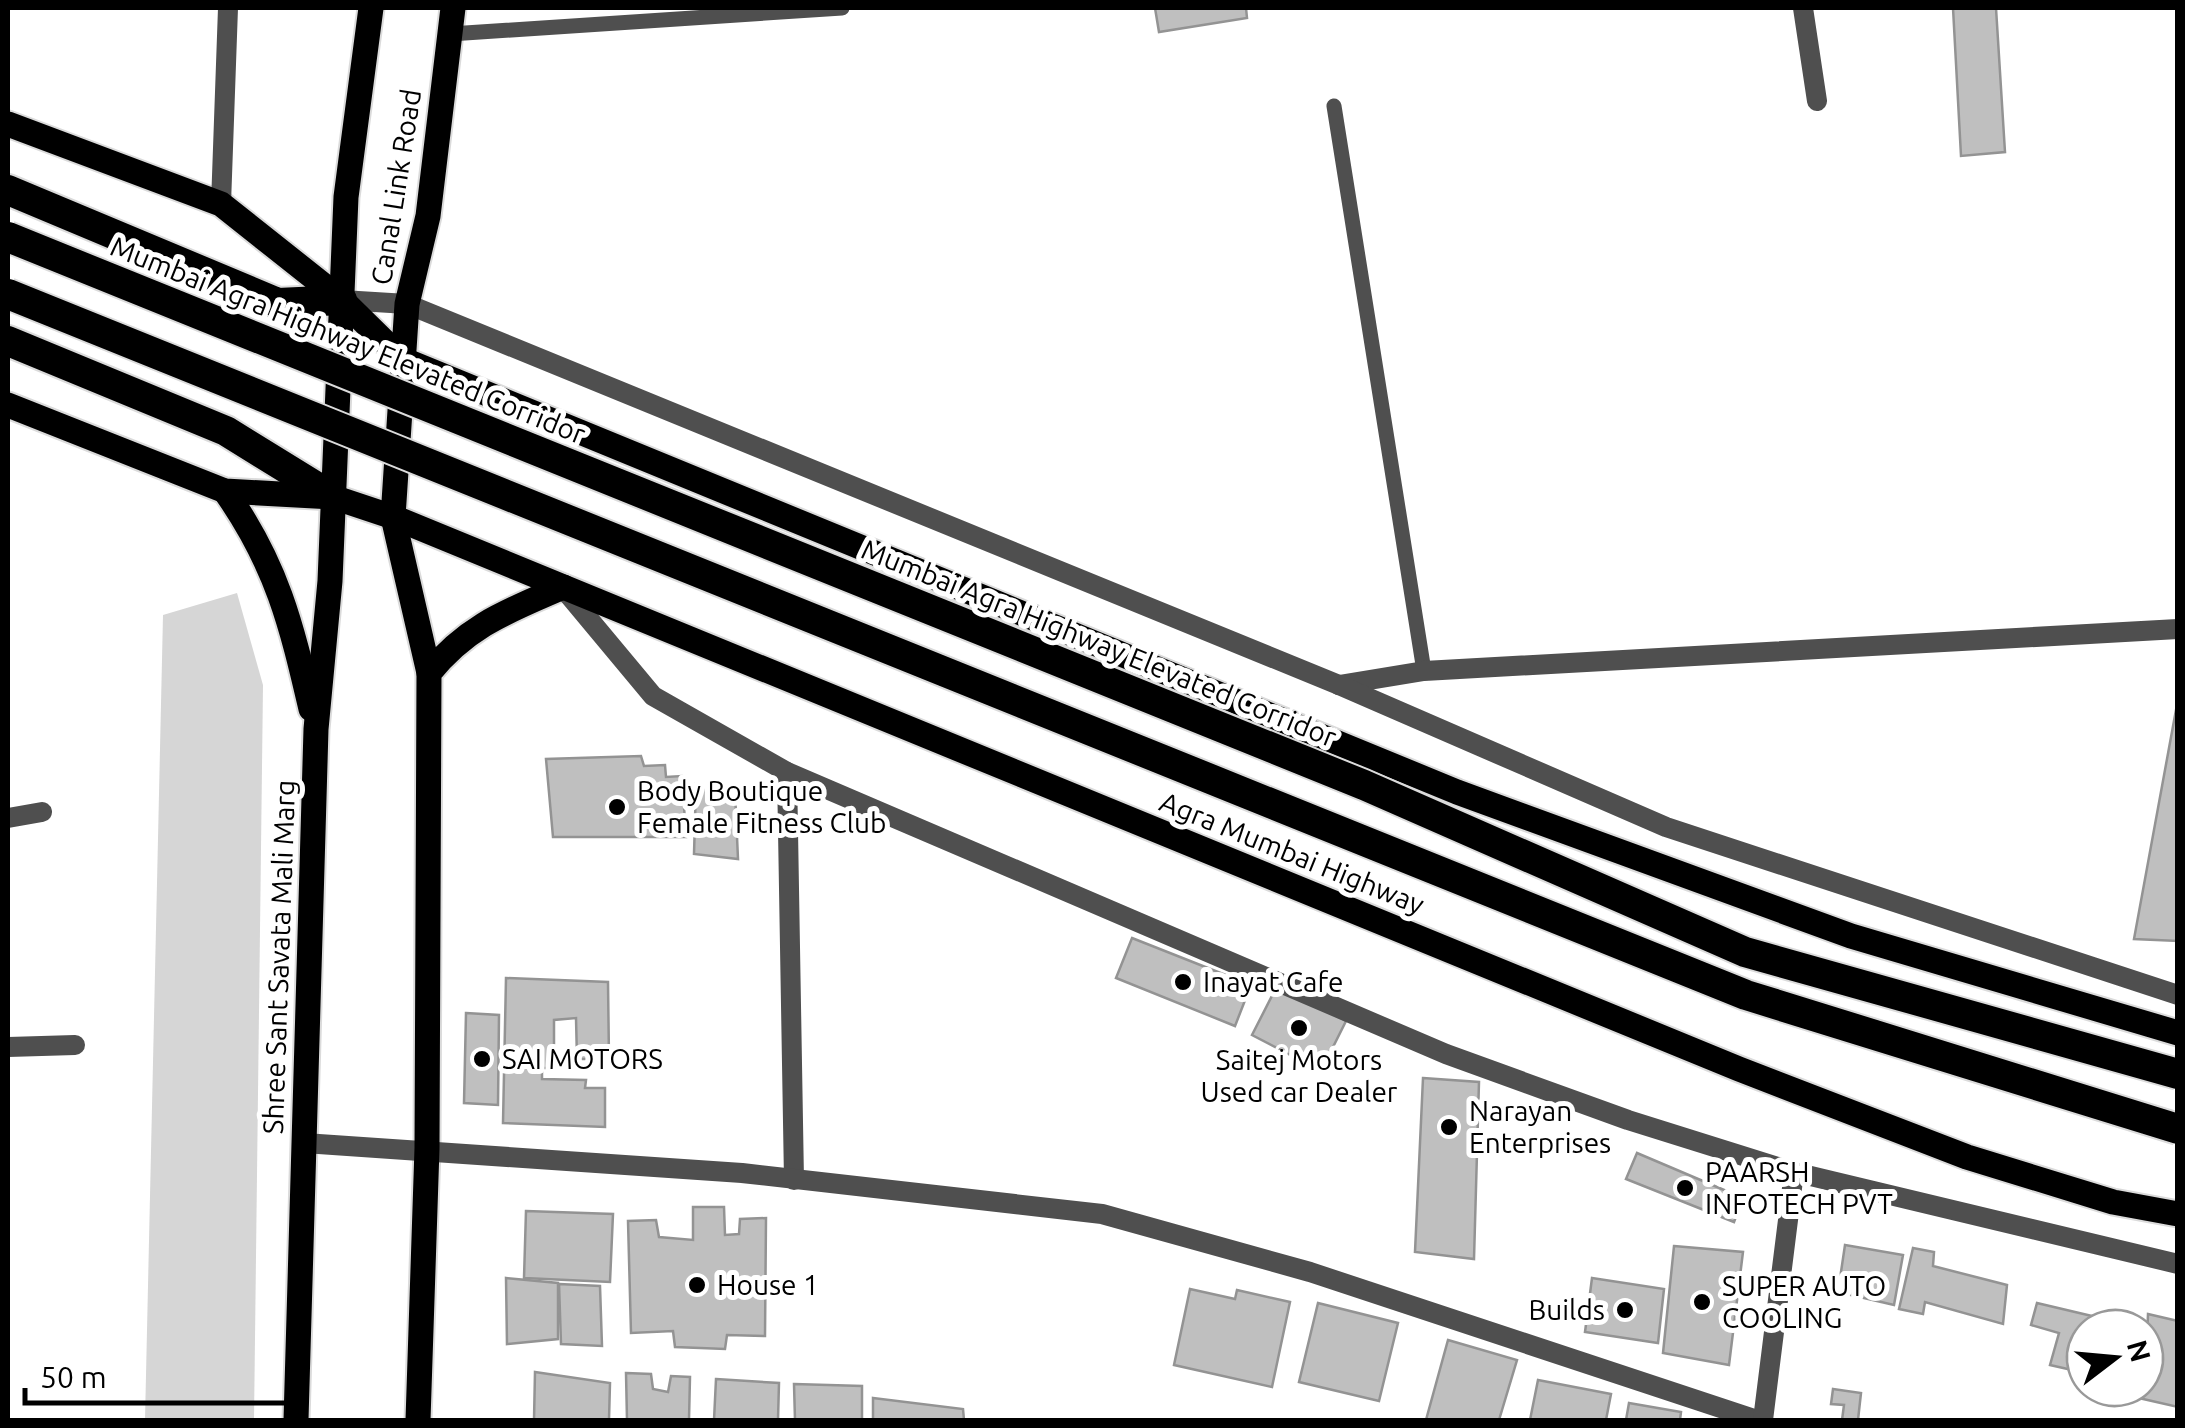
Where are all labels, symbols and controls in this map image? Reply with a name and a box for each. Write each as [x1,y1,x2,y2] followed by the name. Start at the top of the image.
[365,87,426,287] street label: Canal Link Road
[106,230,590,449] street label: Mumbai Agra Highway Elevated Corridor
[857,533,1341,752] street label: Mumbai Agra Highway Elevated Corridor
[637,775,886,838] place label: Body Boutique Female Fitness Club
[257,779,300,1135] street label: Shree Sant Savata Mali Marg
[1156,785,1429,920] street label: Agra Mumbai Highway
[606,796,628,818] marker: Body Boutique Female Fitness Club
[1203,966,1343,997] place label: Inayat Cafe
[1172,971,1194,993] marker: Inayat Cafe
[1288,1017,1310,1039] marker: Saitej Motors Used car Dealer
[502,1043,663,1074] place label: SAI MOTORS
[1201,1044,1398,1107] place label: Saitej Motors Used car Dealer
[471,1048,493,1070] marker: SAI MOTORS
[1469,1095,1611,1158] place label: Narayan Enterprises
[1438,1116,1460,1138] marker: Narayan Enterprises
[1705,1156,1893,1219] place label: PAARSH INFOTECH PVT
[1674,1177,1696,1199] marker: PAARSH INFOTECH PVT
[717,1269,819,1300] place label: House 1
[1722,1270,1886,1333] place label: SUPER AUTO COOLING
[686,1274,708,1296] marker: House 1
[1691,1291,1713,1313] marker: SUPER AUTO COOLING
[1529,1294,1605,1325] place label: Builds
[1614,1299,1636,1321] marker: Builds
[2065,1308,2165,1408] north arrow
[2122,1337,2157,1365] text: N
[25,1343,292,1405] scale bar
[40,1360,107,1394] text: 50 m

